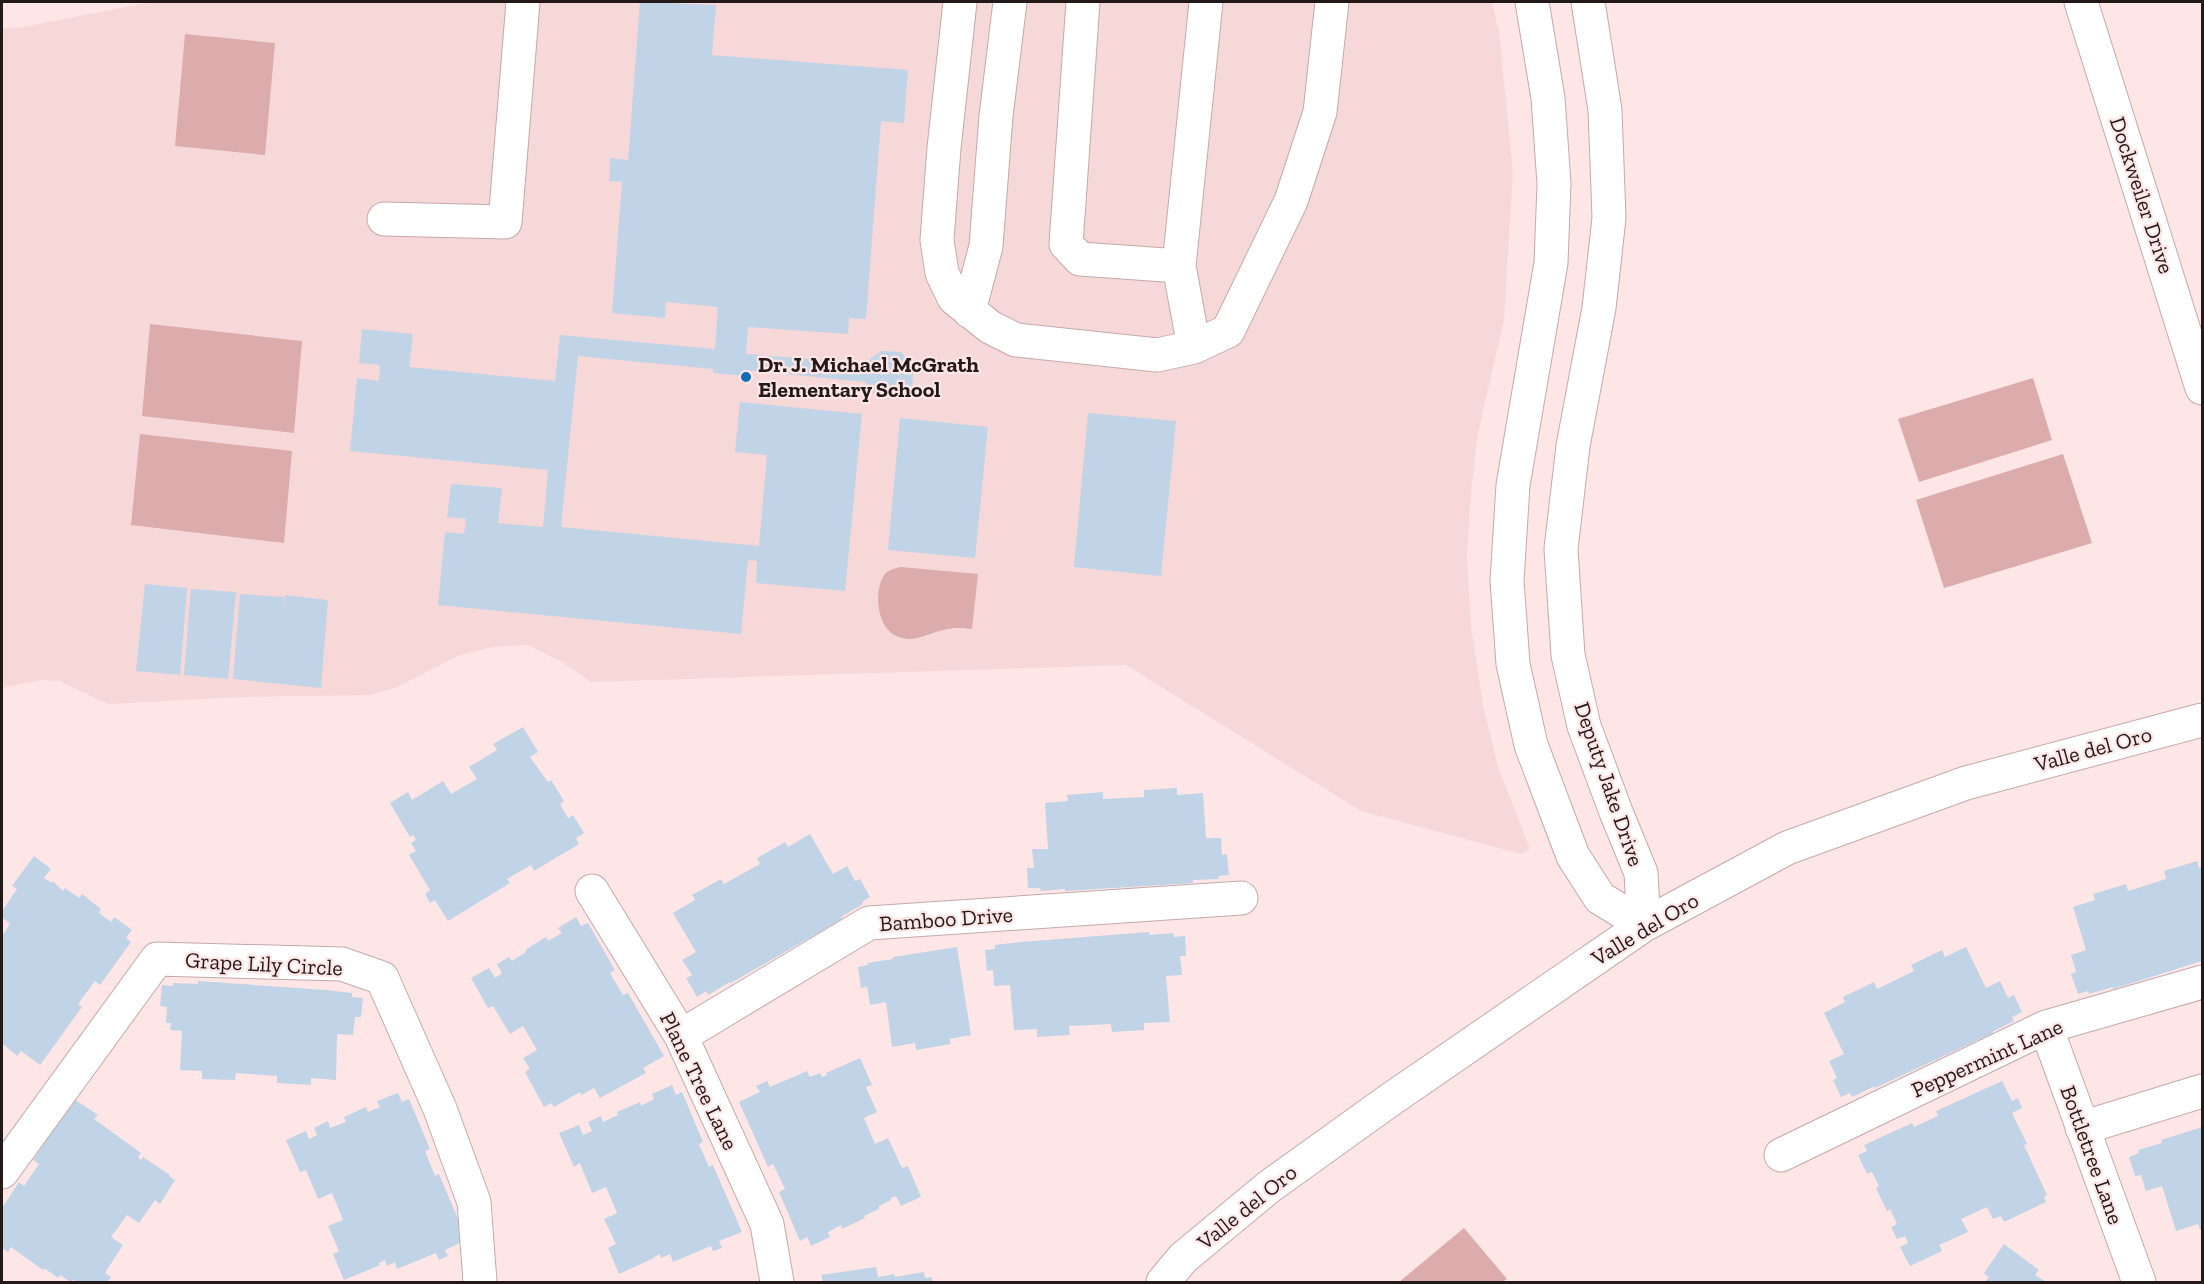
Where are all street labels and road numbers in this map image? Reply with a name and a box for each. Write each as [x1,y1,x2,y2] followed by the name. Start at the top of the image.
[2104,113,2180,277] street label: Dockweiler Drive
[1568,698,1650,870] street label: Deputy Jake Drive
[2030,720,2155,778] street label: Valle del Oro
[1586,886,1704,972] street label: Valle del Oro
[878,901,1014,937] street label: Bamboo Drive
[184,946,344,982] street label: Grape Lily Circle
[654,1007,744,1155] street label: Plane Tree Lane
[1907,1013,2067,1103] street label: Peppermint Lane
[2054,1082,2130,1228] street label: Bottletree Lane
[1191,1159,1302,1256] street label: Valle del Oro

